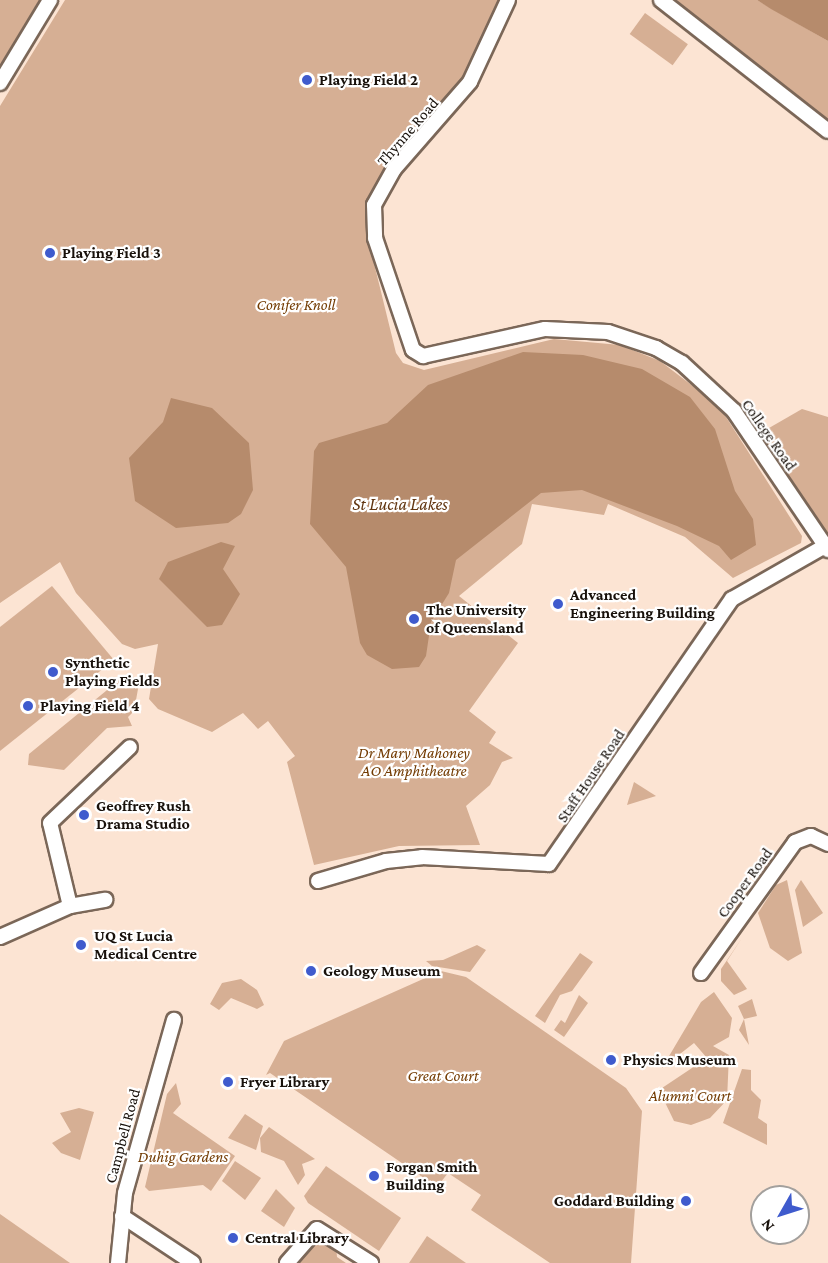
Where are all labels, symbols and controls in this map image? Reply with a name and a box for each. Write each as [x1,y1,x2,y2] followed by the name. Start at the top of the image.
[319,70,418,90] place label: Playing Field 2
[300,73,314,87] marker: Playing Field 2
[373,94,443,170] street label: Thynne Road
[62,243,161,263] place label: Playing Field 3
[43,246,57,260] marker: Playing Field 3
[257,295,335,315] park label: Conifer Knoll
[737,396,801,474] street label: College Road
[352,493,448,515] water label: St Lucia Lakes
[570,585,715,623] place label: Advanced Engineering Building
[551,597,565,611] marker: Advanced Engineering Building
[426,600,526,638] place label: The University of Queensland
[407,612,421,626] marker: The University of Queensland
[65,653,159,691] place label: Synthetic Playing Fields
[46,665,60,679] marker: Synthetic Playing Fields
[40,696,140,716] place label: Playing Field 4
[21,699,35,713] marker: Playing Field 4
[553,726,629,826] street label: Staff House Road
[358,743,470,781] park label: Dr Mary Mahoney AO Amphitheatre
[96,796,191,834] place label: Geoffrey Rush Drama Studio
[77,808,91,822] marker: Geoffrey Rush Drama Studio
[713,844,777,922] street label: Cooper Road
[94,926,197,964] place label: UQ St Lucia Medical Centre
[72,936,90,954] marker: UQ St Lucia Medical Centre
[323,961,441,981] place label: Geology Museum
[304,964,318,978] marker: Geology Museum
[623,1050,736,1070] place label: Physics Museum
[604,1053,618,1067] marker: Physics Museum
[407,1066,479,1086] park label: Great Court
[240,1072,329,1092] place label: Fryer Library
[221,1075,235,1089] marker: Fryer Library
[649,1086,731,1106] park label: Alumni Court
[101,1087,145,1185] street label: Campbell Road
[138,1147,228,1167] park label: Duhig Gardens
[386,1157,478,1195] place label: Forgan Smith Building
[367,1169,381,1183] marker: Forgan Smith Building
[750,1185,810,1245] north arrow
[554,1191,674,1211] place label: Goddard Building
[679,1194,693,1208] marker: Goddard Building
[757,1216,777,1235] text: N
[245,1228,349,1248] place label: Central Library
[226,1231,240,1245] marker: Central Library

